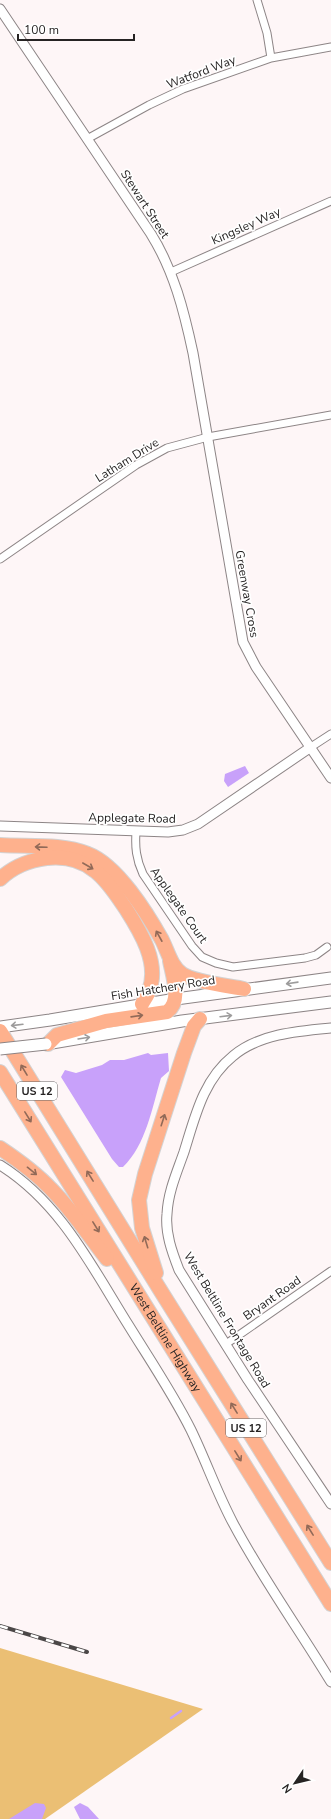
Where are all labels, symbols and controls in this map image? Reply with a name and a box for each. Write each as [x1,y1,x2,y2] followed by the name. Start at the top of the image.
[18,16,134,42] scale bar
[24,22,59,38] text: 100 m
[164,51,239,93] street label: Watford Way
[117,167,174,242] street label: Stewart Street
[209,203,284,248] street label: Kingsley Way
[92,434,162,486] street label: Latham Drive
[231,549,263,639] street label: Greenway Cross
[88,809,176,827] street label: Applegate Road
[35,843,48,851] one-way arrow
[82,863,94,871] one-way arrow
[147,864,212,947] street label: Applegate Court
[155,930,163,942] one-way arrow
[110,972,216,1004] street label: Fish Hatchery Road
[286,979,299,987] one-way arrow
[130,1012,143,1020] one-way arrow
[219,1012,232,1019] one-way arrow
[11,1021,24,1028] one-way arrow
[77,1033,90,1041] one-way arrow
[20,1064,28,1076] one-way arrow
[17,1082,57,1100] road number: US 12
[24,1111,32,1122] one-way arrow
[160,1114,167,1127] one-way arrow
[26,1166,37,1175] one-way arrow
[85,1171,94,1182] one-way arrow
[92,1221,100,1232] one-way arrow
[142,1236,149,1249] one-way arrow
[180,1249,274,1391] street label: West Beltline Frontage Road
[240,1272,304,1324] street label: Bryant Road
[126,1280,206,1396] street label: West Beltline Highway
[229,1402,237,1414] one-way arrow
[226,1419,266,1437] road number: US 12
[234,1450,242,1461] one-way arrow
[306,1525,314,1536] one-way arrow
[275,1763,315,1803] north arrow
[279,1781,296,1796] text: N

